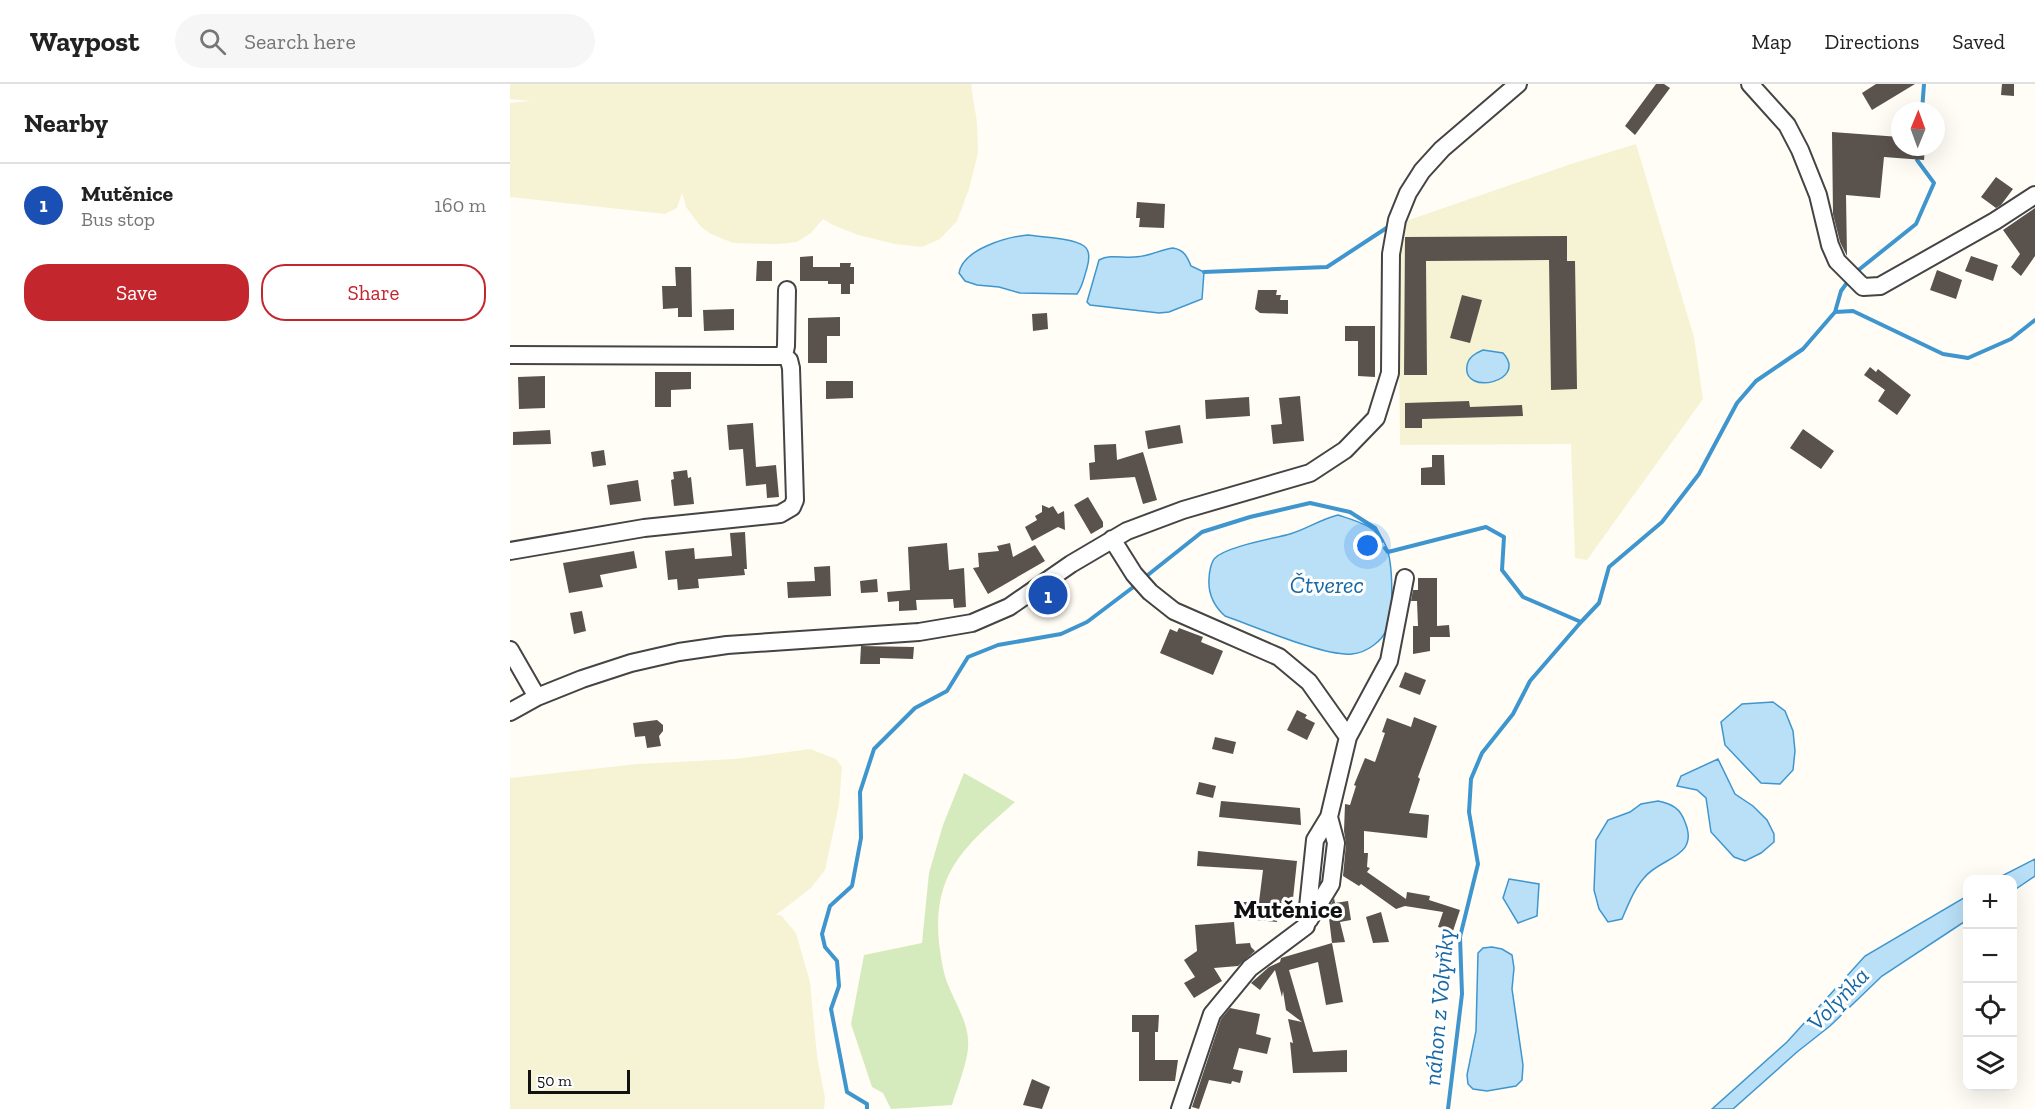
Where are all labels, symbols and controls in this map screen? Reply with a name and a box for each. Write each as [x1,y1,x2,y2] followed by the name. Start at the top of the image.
[175,14,595,68] search box
[30,25,139,58] text: Waypost
[196,25,229,58] icon: search
[244,28,356,55] text: Search here
[1752,29,1792,54] text: Map
[1825,29,1919,54] text: Directions
[1952,29,2005,54] text: Saved
[1891,102,1945,156] north arrow
[24,107,108,139] text: Nearby
[81,180,173,207] text: Mutěnice
[39,193,48,217] text: 1
[434,193,486,217] text: 160 m
[81,207,155,231] text: Bus stop
[24,264,249,321] button: Save
[261,264,486,321] button: Share
[1353,531,1382,560] your location
[1290,570,1364,599] water label: Čtverec
[1028,572,1068,618] pin: 1
[1963,875,2017,1091] map controls
[1963,875,2017,929] button: +
[1233,893,1343,925] district label: Mutěnice
[1417,927,1460,1087] water label: náhon z Volyňky
[1963,929,2017,983] button: −
[1800,961,1875,1036] water label: Volyňka
[1963,983,2017,1037] button: locate
[1963,1037,2017,1091] button: layers
[528,1067,630,1094] scale bar
[537,1071,572,1090] text: 50 m

